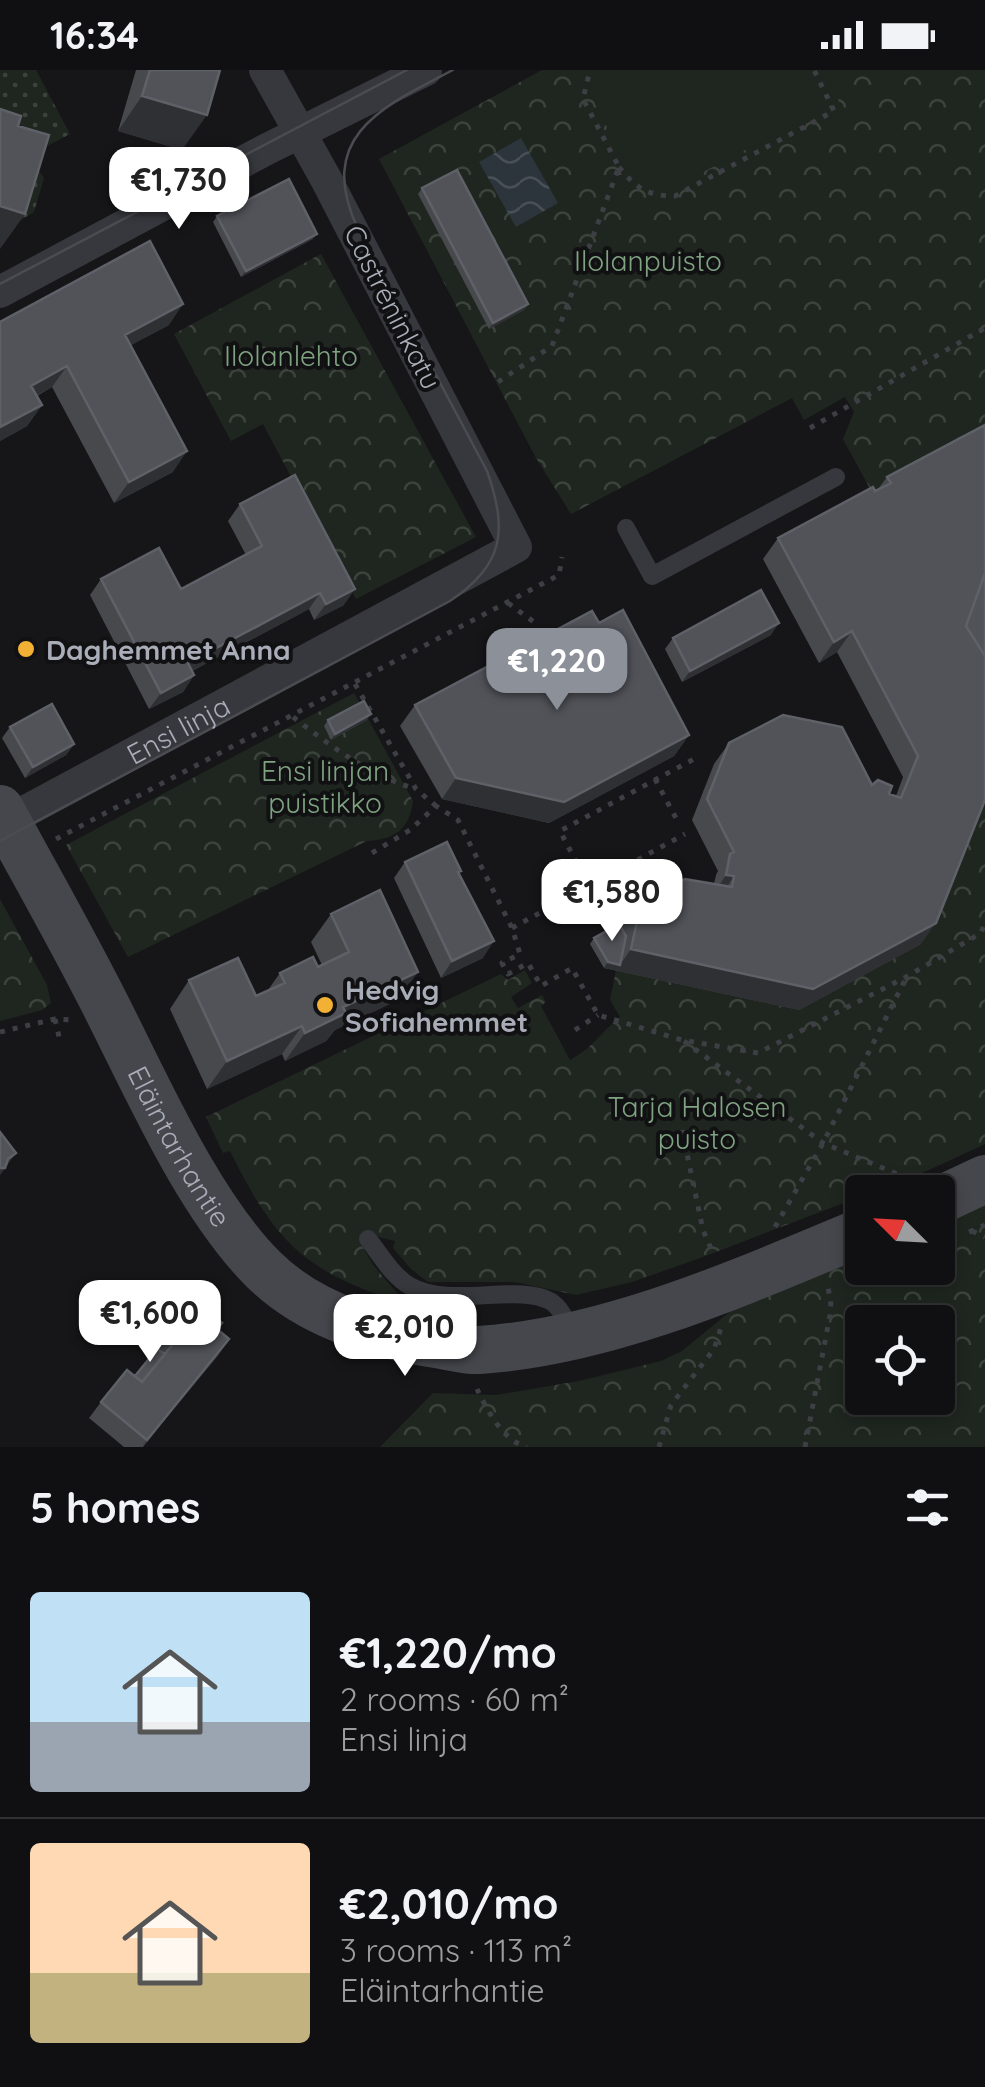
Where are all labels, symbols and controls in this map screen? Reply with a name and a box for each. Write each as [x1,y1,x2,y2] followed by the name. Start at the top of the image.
[50,11,139,59] text: 16:34
[98,147,260,232] pin: €1,730
[131,159,227,199] text: €1,730
[337,219,449,395] street label: Castréninkatu
[574,243,722,278] park label: Ilolanpuisto
[224,338,358,373] park label: Ilolanlehto
[476,628,638,713] pin: €1,220
[46,632,291,667] place label: Daghemmet Anna
[15,638,37,660] marker: Daghemmet Anna
[508,640,606,680] text: €1,220
[120,687,235,771] street label: Ensi linja
[261,753,389,820] park label: Ensi linjan puistikko
[531,859,693,944] pin: €1,580
[564,871,660,911] text: €1,580
[345,972,528,1039] place label: Hedvig Sofiahemmet
[314,994,336,1016] marker: Hedvig Sofiahemmet
[121,1060,239,1233] street label: Eläintarhantie
[607,1089,787,1156] park label: Tarja Halosen puisto
[845,1175,955,1285] north arrow
[845,1175,955,1415] map controls
[69,1280,231,1365] pin: €1,600
[101,1292,199,1332] text: €1,600
[324,1294,486,1379] pin: €2,010
[845,1305,955,1415] button: locate
[356,1306,454,1346] text: €2,010
[900,1480,955,1535] icon: filters
[30,1481,201,1534] text: 5 homes
[340,1626,557,1679] text: €1,220/mo
[110,1632,230,1752] icon: home
[340,1679,569,1719] text: 2 rooms · 60 m²
[340,1719,468,1759] text: Ensi linja
[340,1877,558,1930] text: €2,010/mo
[110,1883,230,2003] icon: home
[340,1930,572,1970] text: 3 rooms · 113 m²
[340,1970,545,2010] text: Eläintarhantie

